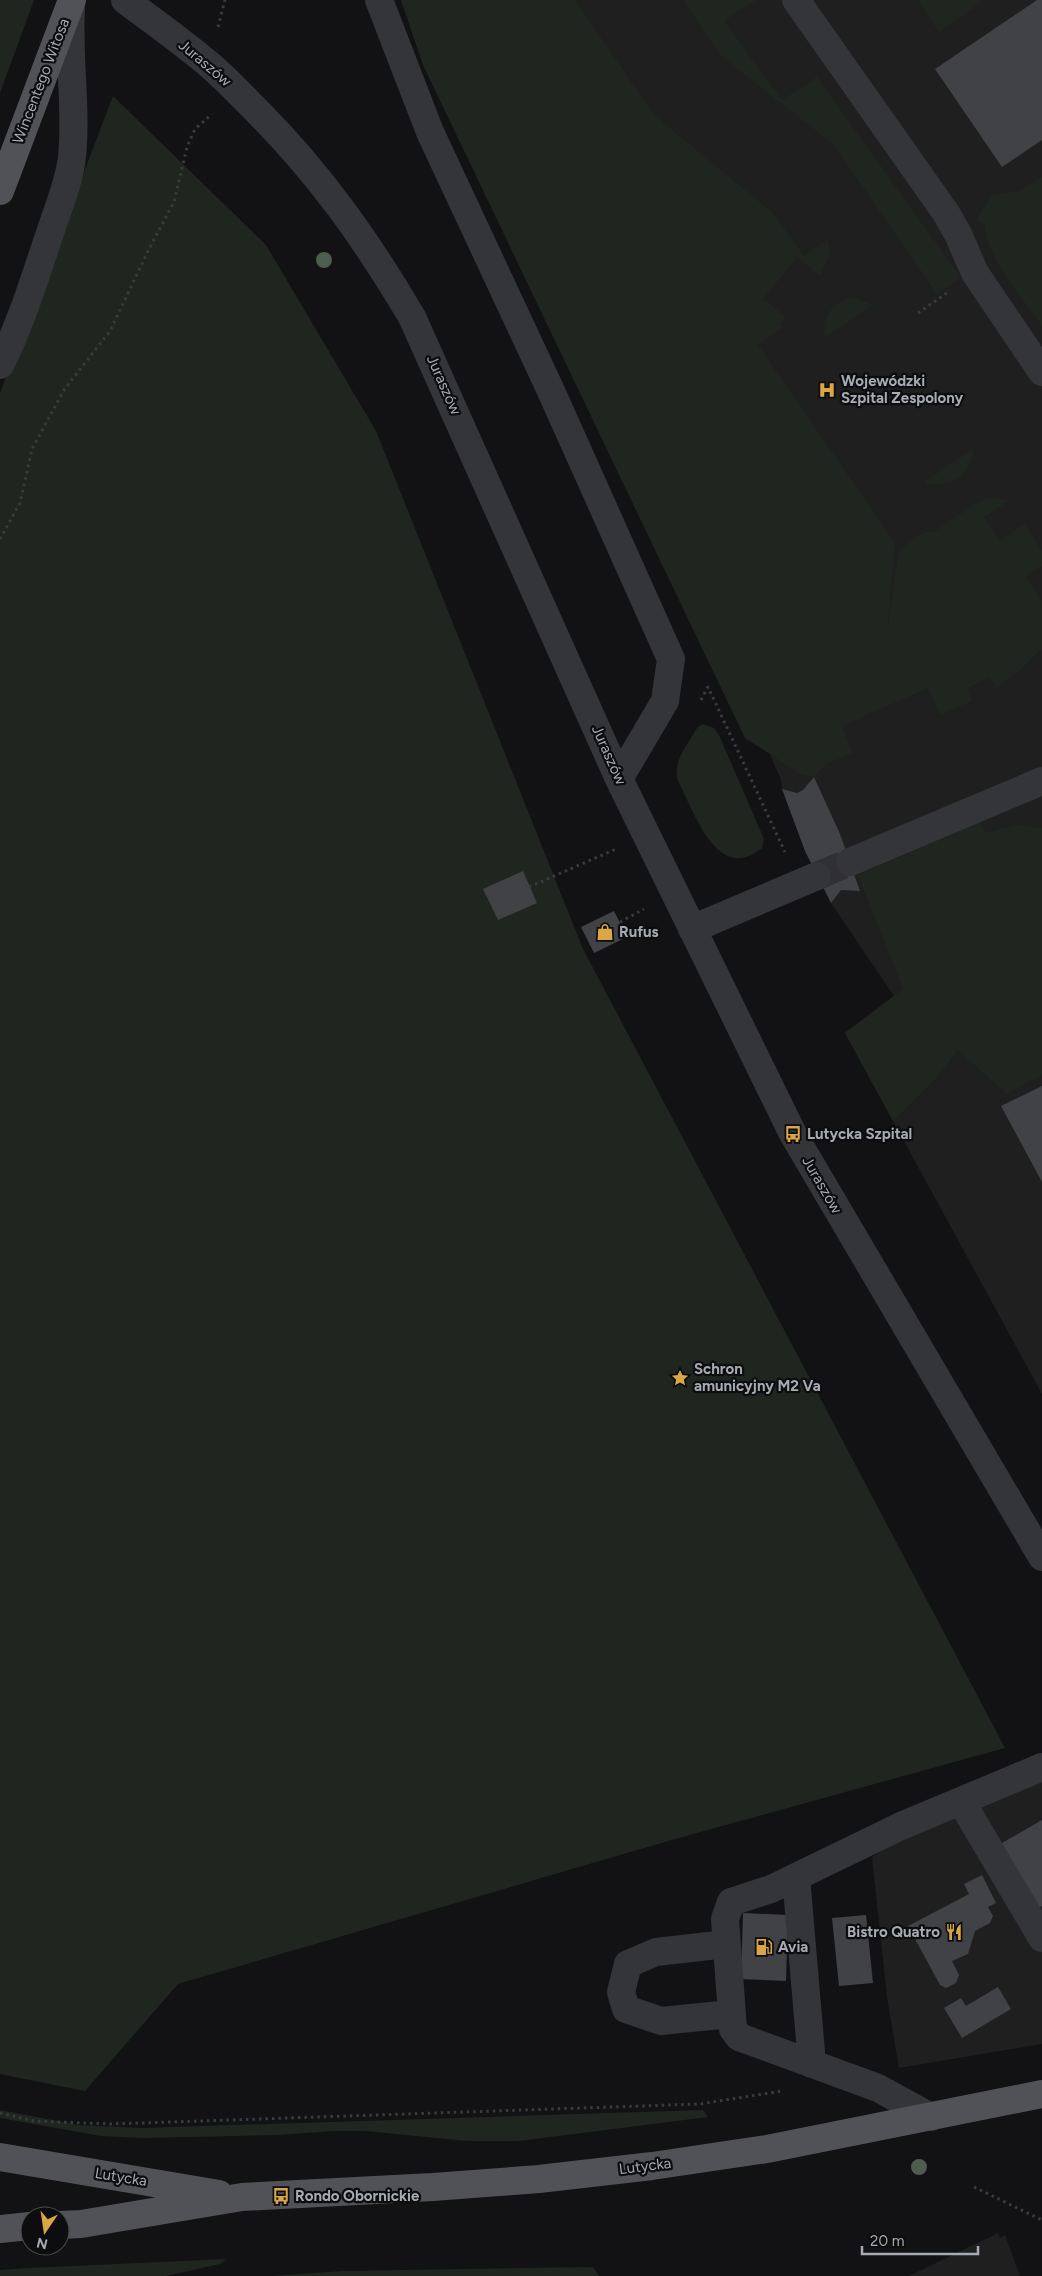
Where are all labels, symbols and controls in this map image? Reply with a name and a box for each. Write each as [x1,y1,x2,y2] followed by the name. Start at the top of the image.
[9,16,73,146] street label: Wincentego Witosa
[175,36,235,90] street label: Juraszów
[423,352,465,418] street label: Juraszów
[841,372,964,407] place label: Wojewódzki Szpital Zespolony
[817,380,837,400] hospital icon: Wojewódzki Szpital Zespolony
[588,722,630,788] street label: Juraszów
[595,922,615,942] shop icon: Rufus
[619,923,659,941] place label: Rufus
[783,1124,803,1144] bus stop icon: Lutycka Szpital
[807,1125,912,1143] place label: Lutycka Szpital
[798,1153,846,1217] street label: Juraszów
[694,1360,821,1395] place label: Schron amunicyjny M2 Va
[670,1368,690,1388] place icon: Schron amunicyjny M2 Va
[944,1922,964,1942] restaurant icon: Bistro Quatro
[847,1923,940,1941] place label: Bistro Quatro
[754,1937,774,1957] fuel station icon: Avia
[778,1938,808,1956] place label: Avia
[618,2154,672,2178] street label: Lutycka
[94,2164,148,2190] street label: Lutycka
[271,2186,291,2206] bus stop icon: Rondo Obornickie
[295,2187,420,2205] place label: Rondo Obornickie
[20,2206,70,2256] north arrow
[862,2224,978,2256] scale bar
[870,2232,904,2250] text: 20 m
[35,2234,49,2253] text: N

